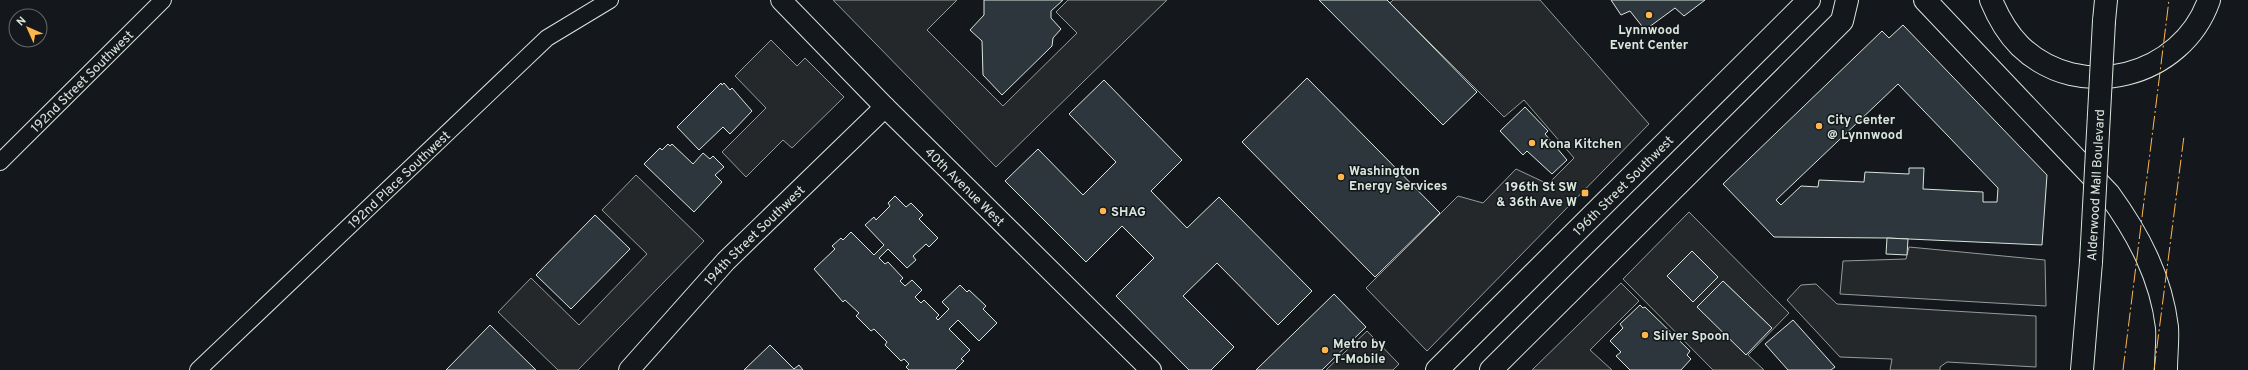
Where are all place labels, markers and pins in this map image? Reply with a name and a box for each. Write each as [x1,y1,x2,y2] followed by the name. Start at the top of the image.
[1644,10,1654,20] marker: Lynnwood Event Center
[1610,23,1689,54] place label: Lynnwood Event Center
[1827,113,1903,144] place label: City Center @ Lynnwood
[1814,121,1824,131] marker: City Center @ Lynnwood
[1540,137,1622,153] place label: Kona Kitchen
[1527,138,1537,148] marker: Kona Kitchen
[1349,164,1447,195] place label: Washington Energy Services
[1336,172,1346,182] marker: Washington Energy Services
[1496,180,1577,211] place label: 196th St SW & 36th Ave W
[1580,188,1590,198] marker: 196th St SW & 36th Ave W
[1111,205,1146,221] place label: SHAG
[1098,206,1108,216] marker: SHAG
[1653,329,1729,345] place label: Silver Spoon
[1640,330,1650,340] marker: Silver Spoon
[1333,337,1386,368] place label: Metro by T-Mobile
[1320,345,1330,355] marker: Metro by T-Mobile

